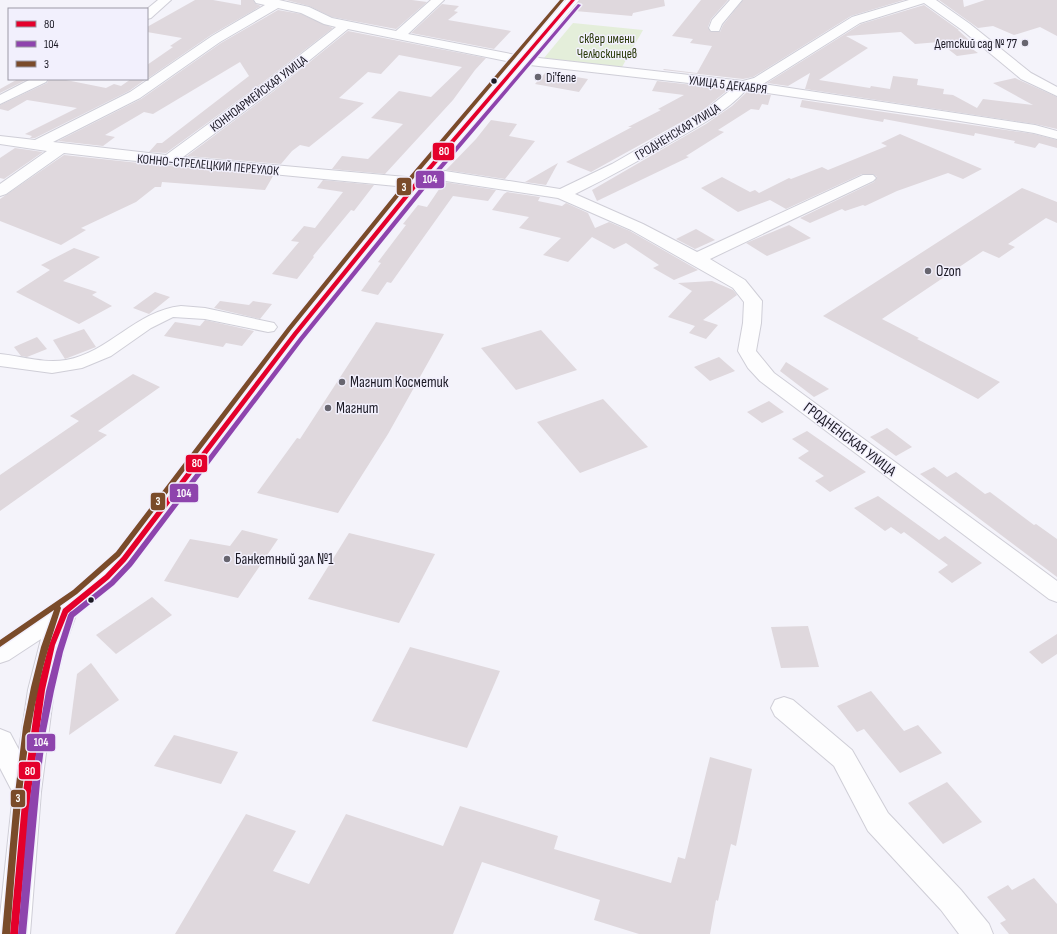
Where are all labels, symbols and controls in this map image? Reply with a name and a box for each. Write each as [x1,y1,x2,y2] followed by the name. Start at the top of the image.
[8,8,148,80] legend
[44,17,55,32] text: 80
[577,31,637,62] park label: сквер имени Челюскинцев
[934,36,1018,52] place label: Детский сад № 77
[44,37,59,52] text: 104
[1020,38,1030,48] marker: Детский сад № 77
[207,52,311,136] street label: КОННОАРМЕЙСКАЯ УЛИЦА
[44,57,49,72] text: 3
[546,70,576,86] place label: Di'fene
[533,72,543,82] marker: Di'fene
[688,72,768,98] street label: УЛИЦА 5 ДЕКАБРЯ
[489,76,499,86] unlabelled marker
[632,100,723,164] street label: ГРОДНЕНСКАЯ УЛИЦА
[432,142,455,161] line badge: 80
[439,145,449,158] text: 80
[136,151,280,179] street label: КОННО-СТРЕЛЕЦКИЙ ПЕРЕУЛОК
[415,170,445,189] line badge: 104
[423,173,437,186] text: 104
[396,177,412,196] line badge: 3
[402,181,407,194] text: 3
[936,262,961,281] place label: Ozon
[923,266,933,276] marker: Ozon
[350,373,449,392] place label: Магнит Косметик
[337,377,347,387] marker: Магнит Косметик
[800,398,900,481] street label: ГРОДНЕНСКАЯ УЛИЦА
[336,399,378,418] place label: Магнит
[323,403,333,413] marker: Магнит
[185,454,208,473] line badge: 80
[192,457,202,470] text: 80
[169,483,199,503] line badge: 104
[177,487,191,500] text: 104
[150,492,166,511] line badge: 3
[156,495,161,508] text: 3
[235,550,334,569] place label: Банкетный зал №1
[222,554,232,564] marker: Банкетный зал №1
[86,595,96,605] unlabelled marker
[26,733,56,752] line badge: 104
[34,736,48,749] text: 104
[18,761,41,780] line badge: 80
[25,765,35,778] text: 80
[10,789,26,808] line badge: 3
[16,792,21,805] text: 3

